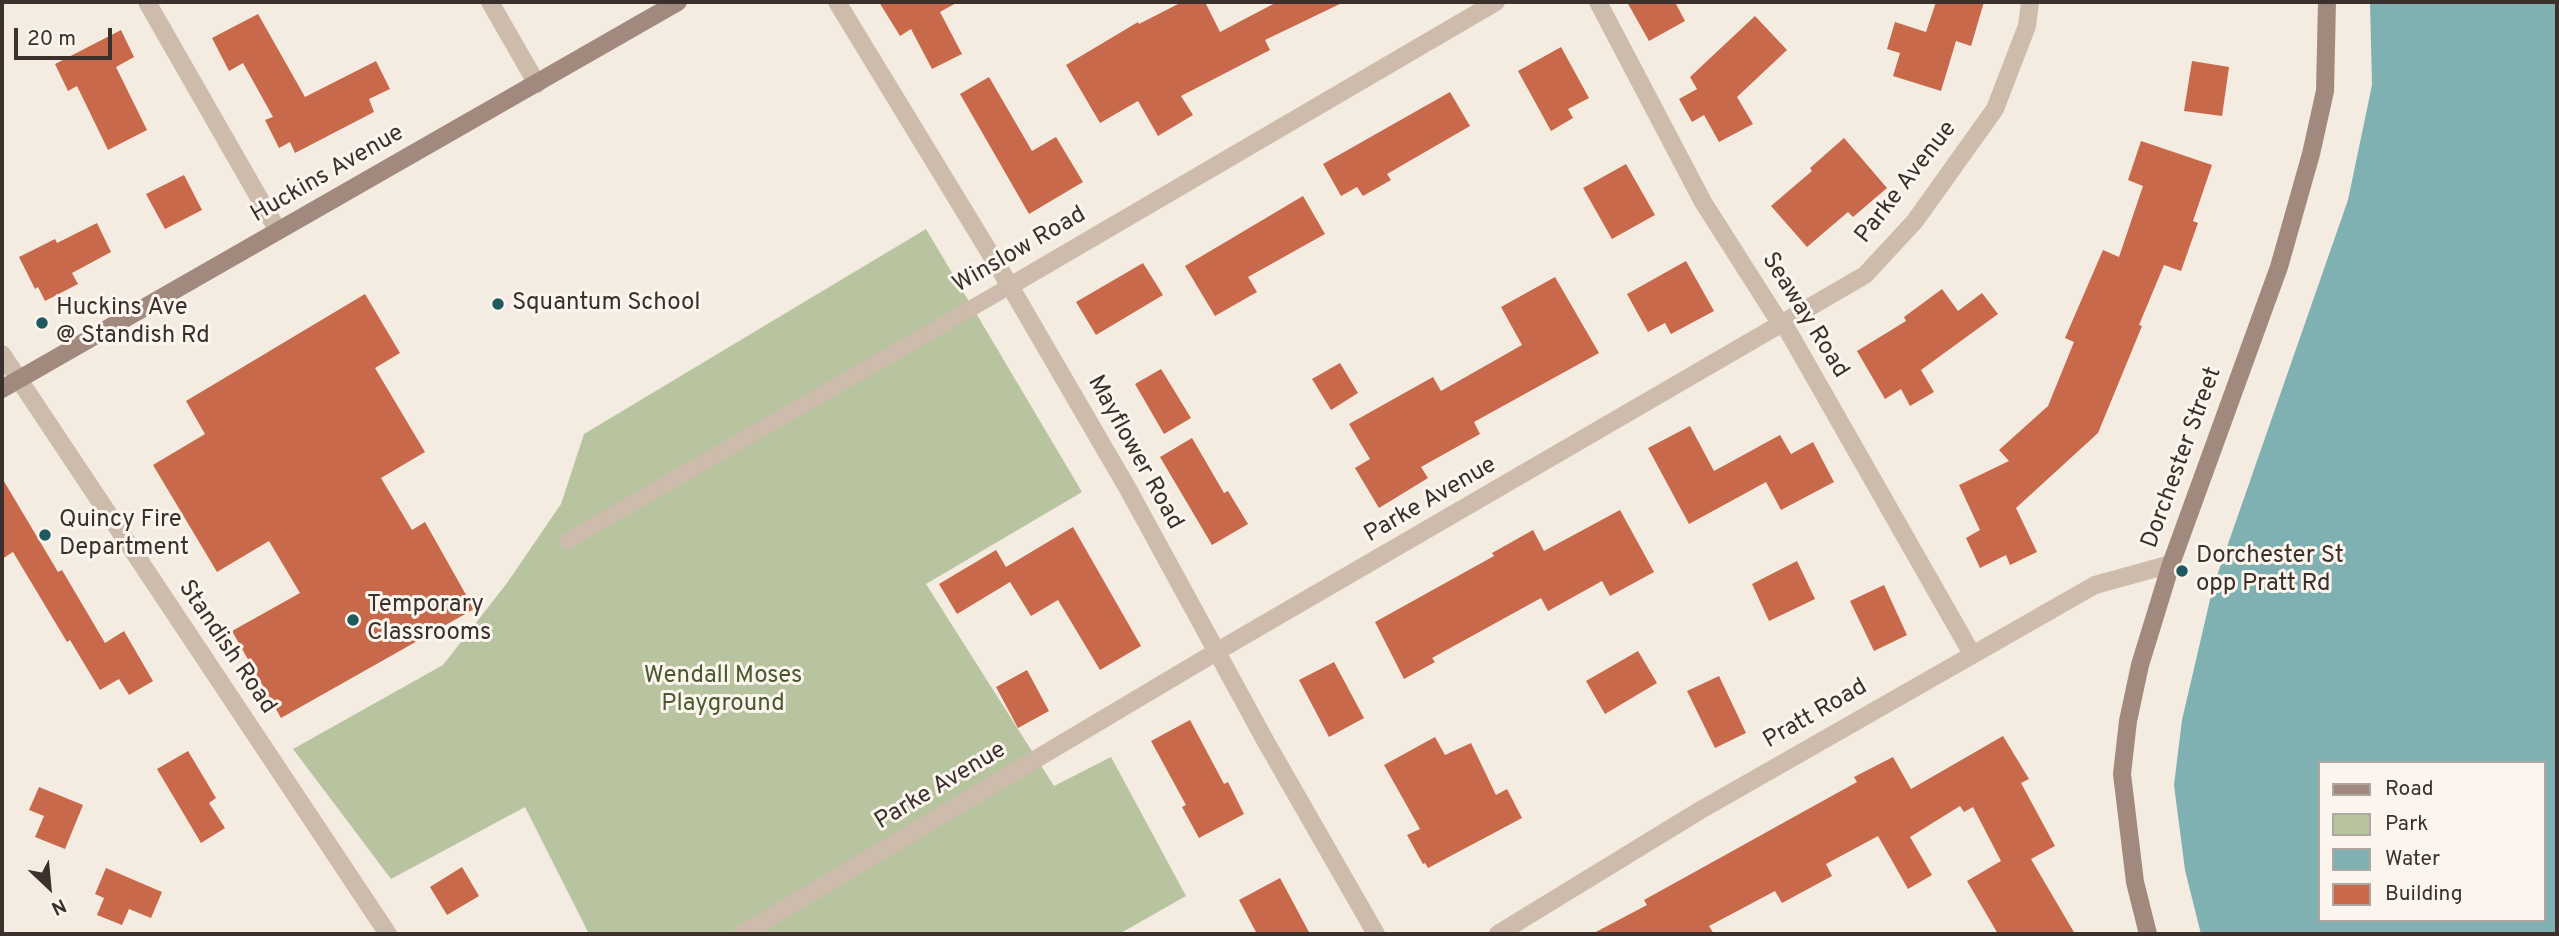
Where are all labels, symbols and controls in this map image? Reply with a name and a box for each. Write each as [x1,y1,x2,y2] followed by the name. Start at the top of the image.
[18,14,116,58] scale bar
[27,26,76,53] text: 20 m
[1850,116,1964,250] street label: Parke Avenue
[246,120,410,230] street label: Huckins Avenue
[948,201,1092,301] street label: Winslow Road
[1754,248,1854,384] street label: Seaway Road
[512,290,701,318] place label: Squantum School
[56,295,210,351] place label: Huckins Ave @ Standish Rd
[490,296,506,312] marker: Squantum School
[34,315,50,331] marker: Huckins Ave @ Standish Rd
[2137,363,2229,553] street label: Dorchester Street
[1080,371,1188,535] street label: Mayflower Road
[1360,452,1502,550] street label: Parke Avenue
[59,507,189,563] place label: Quincy Fire Department
[37,527,53,543] marker: Quincy Fire Department
[2196,543,2344,599] place label: Dorchester St opp Pratt Rd
[2174,563,2190,579] marker: Dorchester St opp Pratt Rd
[171,576,281,720] street label: Standish Road
[367,592,491,648] place label: Temporary Classrooms
[345,612,361,628] marker: Temporary Classrooms
[644,663,802,719] park label: Wendall Moses Playground
[1759,674,1873,756] street label: Pratt Road
[870,737,1012,837] street label: Parke Avenue
[2318,761,2545,922] legend
[2385,776,2434,803] text: Road
[2385,811,2428,838] text: Park
[2385,846,2440,873] text: Water
[14,852,84,922] north arrow
[2385,881,2463,908] text: Building
[47,892,70,920] text: N

